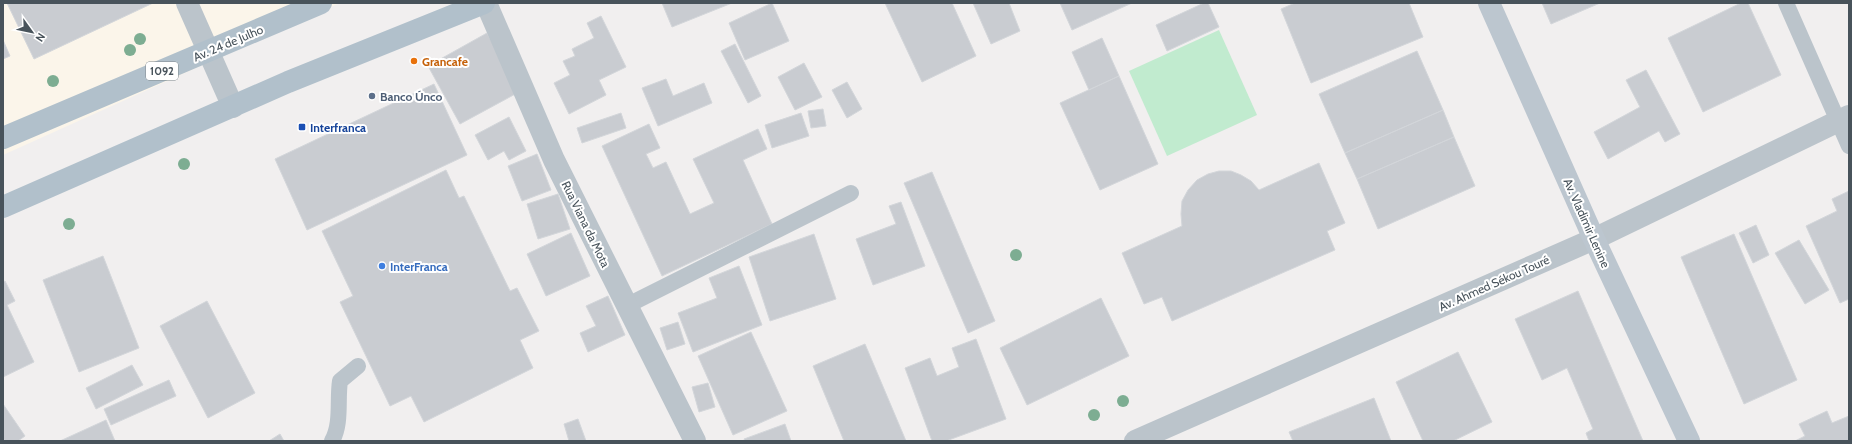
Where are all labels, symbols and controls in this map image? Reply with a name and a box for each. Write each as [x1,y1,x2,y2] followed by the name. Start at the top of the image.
[12,12,52,52] north arrow
[191,21,265,64] street label: Av. 24 de Julho
[32,30,48,45] text: N
[422,54,468,69] place label: Grancafe
[409,56,419,66] marker: Grancafe
[146,62,178,80] road number: 1092
[380,89,443,104] place label: Banco Únco
[367,91,377,101] marker: Banco Únco
[310,120,366,135] place label: Interfranca
[297,122,307,132] marker: Interfranca
[1561,176,1613,270] street label: Av. Vladimir Lenine
[559,178,613,270] street label: Rua Viana da Mota
[1436,252,1552,314] street label: Av. Ahmed Sékou Touré
[390,259,448,274] place label: InterFranca
[377,261,387,271] marker: InterFranca

